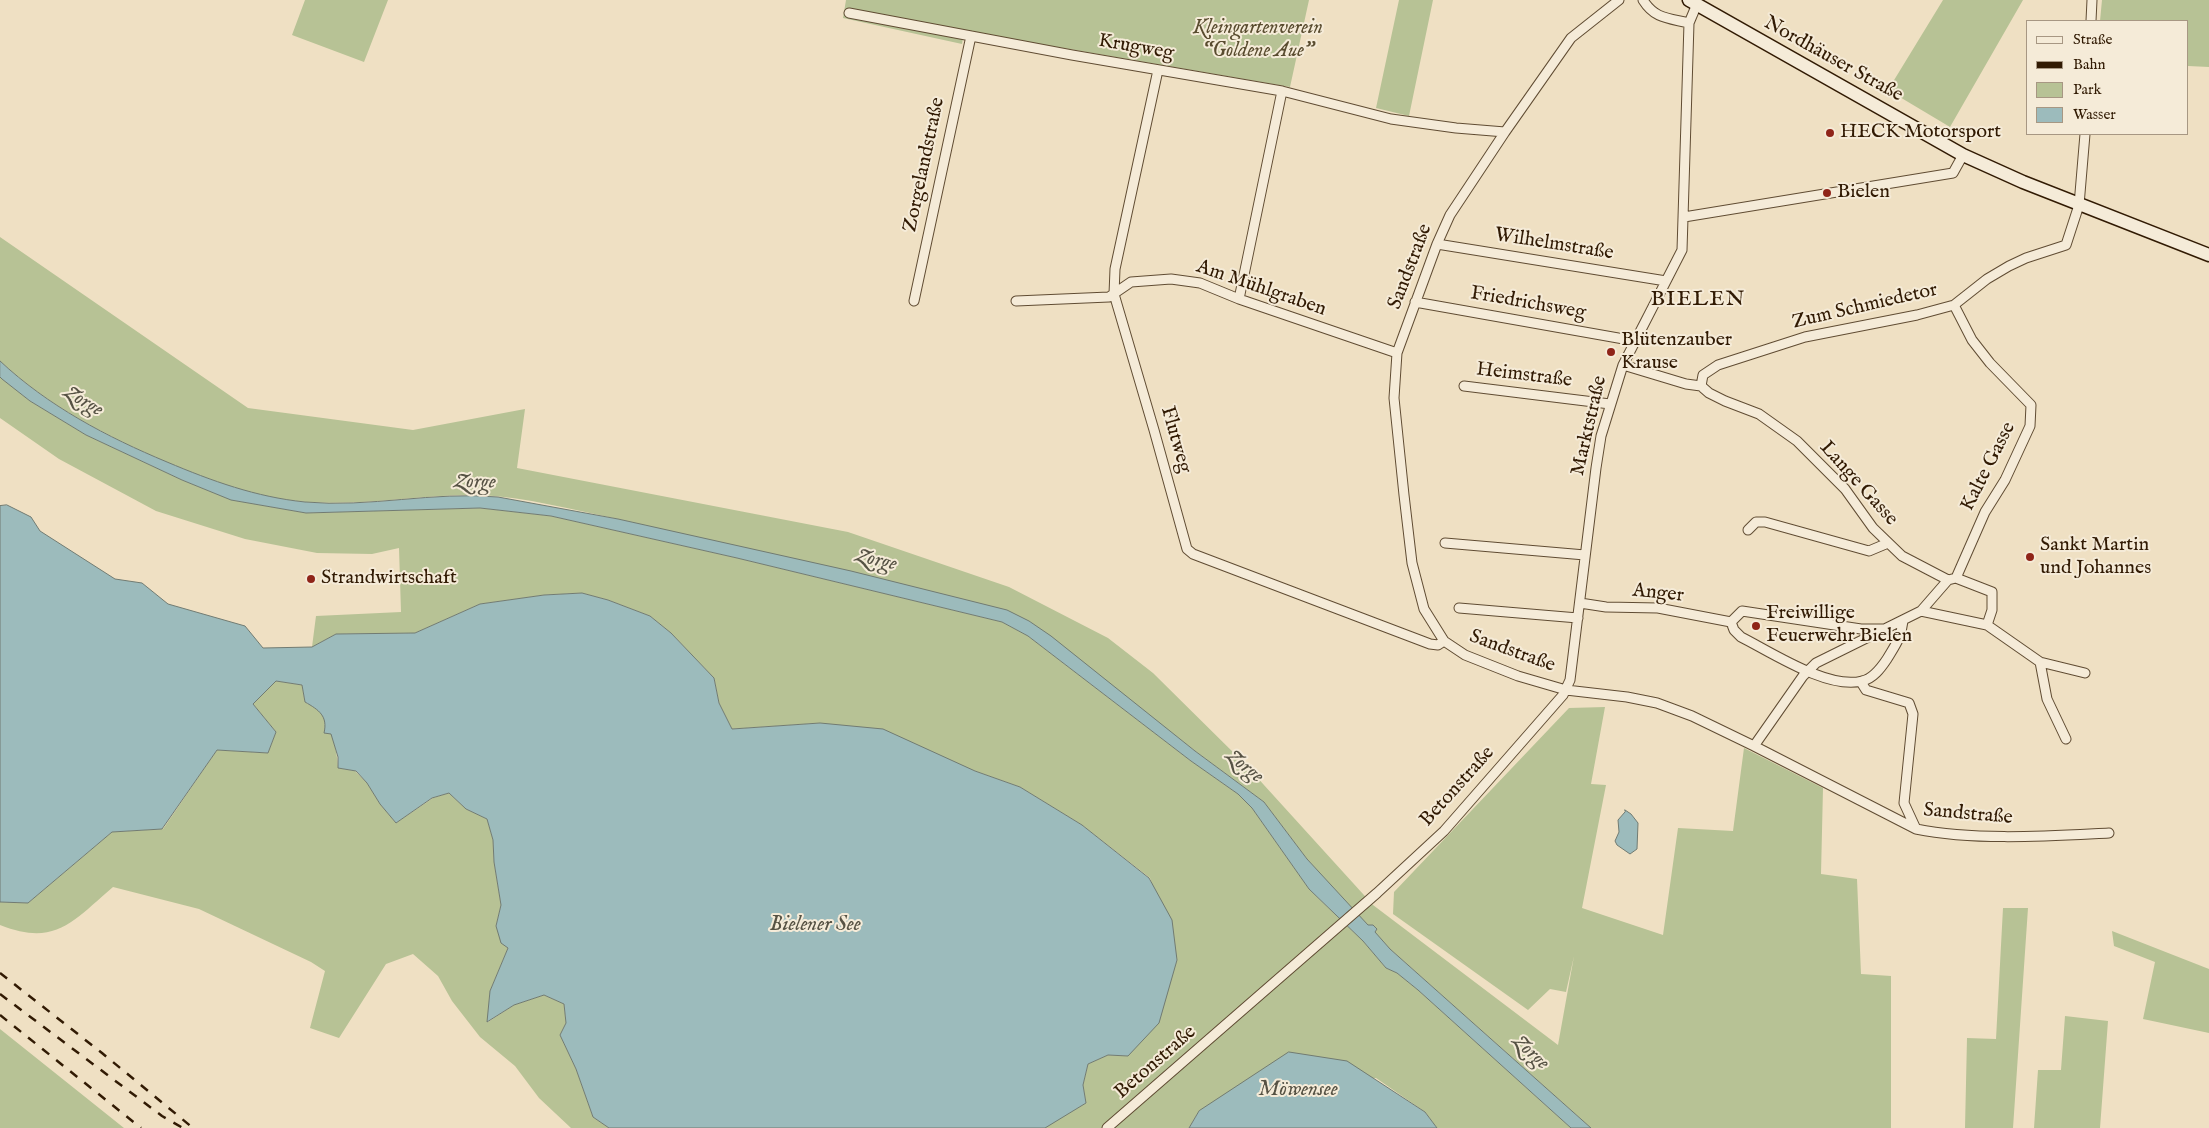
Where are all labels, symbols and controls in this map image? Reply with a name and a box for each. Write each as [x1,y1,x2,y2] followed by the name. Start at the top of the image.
[1759,12,1907,108] street label: Nordhäuser Straße
[1193,17,1323,64] park label: Kleingartenverein “Goldene Aue”
[2026,20,2189,135] legend
[1096,30,1176,66] street label: Krugweg
[2073,30,2112,49] text: Straße
[2073,55,2105,74] text: Bahn
[2073,80,2102,99] text: Park
[899,96,951,234] street label: Zorgelandstraße
[2073,105,2116,124] text: Wasser
[1840,121,2001,145] place label: HECK Motorsport
[1824,127,1836,139] marker: HECK Motorsport
[1837,181,1890,205] place label: Bielen
[1821,187,1833,199] marker: Bielen
[1384,221,1438,313] street label: Sandstraße
[1493,224,1615,266] street label: Wilhelmstraße
[1193,256,1329,322] street label: Am Mühlgraben
[1790,279,1940,335] street label: Zum Schmiedetor
[1468,282,1588,326] street label: Friedrichsweg
[1650,287,1746,313] district label: BIELEN
[1621,329,1732,376] place label: Blütenzauber Krause
[1605,346,1617,358] marker: Blütenzauber Krause
[1475,358,1573,394] street label: Heimstraße
[1567,374,1613,478] street label: Marktstraße
[59,381,107,423] water label: Zorge
[1154,404,1196,476] street label: Flutweg
[1956,418,2022,516] street label: Kalte Gasse
[1814,437,1902,531] street label: Lange Gasse
[454,470,496,496] water label: Zorge
[2040,534,2151,581] place label: Sankt Martin und Johannes
[853,544,899,578] water label: Zorge
[2024,551,2036,563] marker: Sankt Martin und Johannes
[321,567,457,591] place label: Strandwirtschaft
[305,573,317,585] marker: Strandwirtschaft
[1631,579,1685,609] street label: Anger
[1766,602,1912,649] place label: Freiwillige Feuerwehr Bielen
[1750,620,1762,632] marker: Freiwillige Feuerwehr Bielen
[1466,625,1558,679] street label: Sandstraße
[1416,742,1500,832] street label: Betonstraße
[1220,744,1268,790] water label: Zorge
[1922,799,2014,831] street label: Sandstraße
[769,913,861,939] water label: Bielener See
[1110,1021,1202,1105] street label: Betonstraße
[1506,1030,1554,1076] water label: Zorge
[1258,1078,1338,1104] water label: Möwensee

